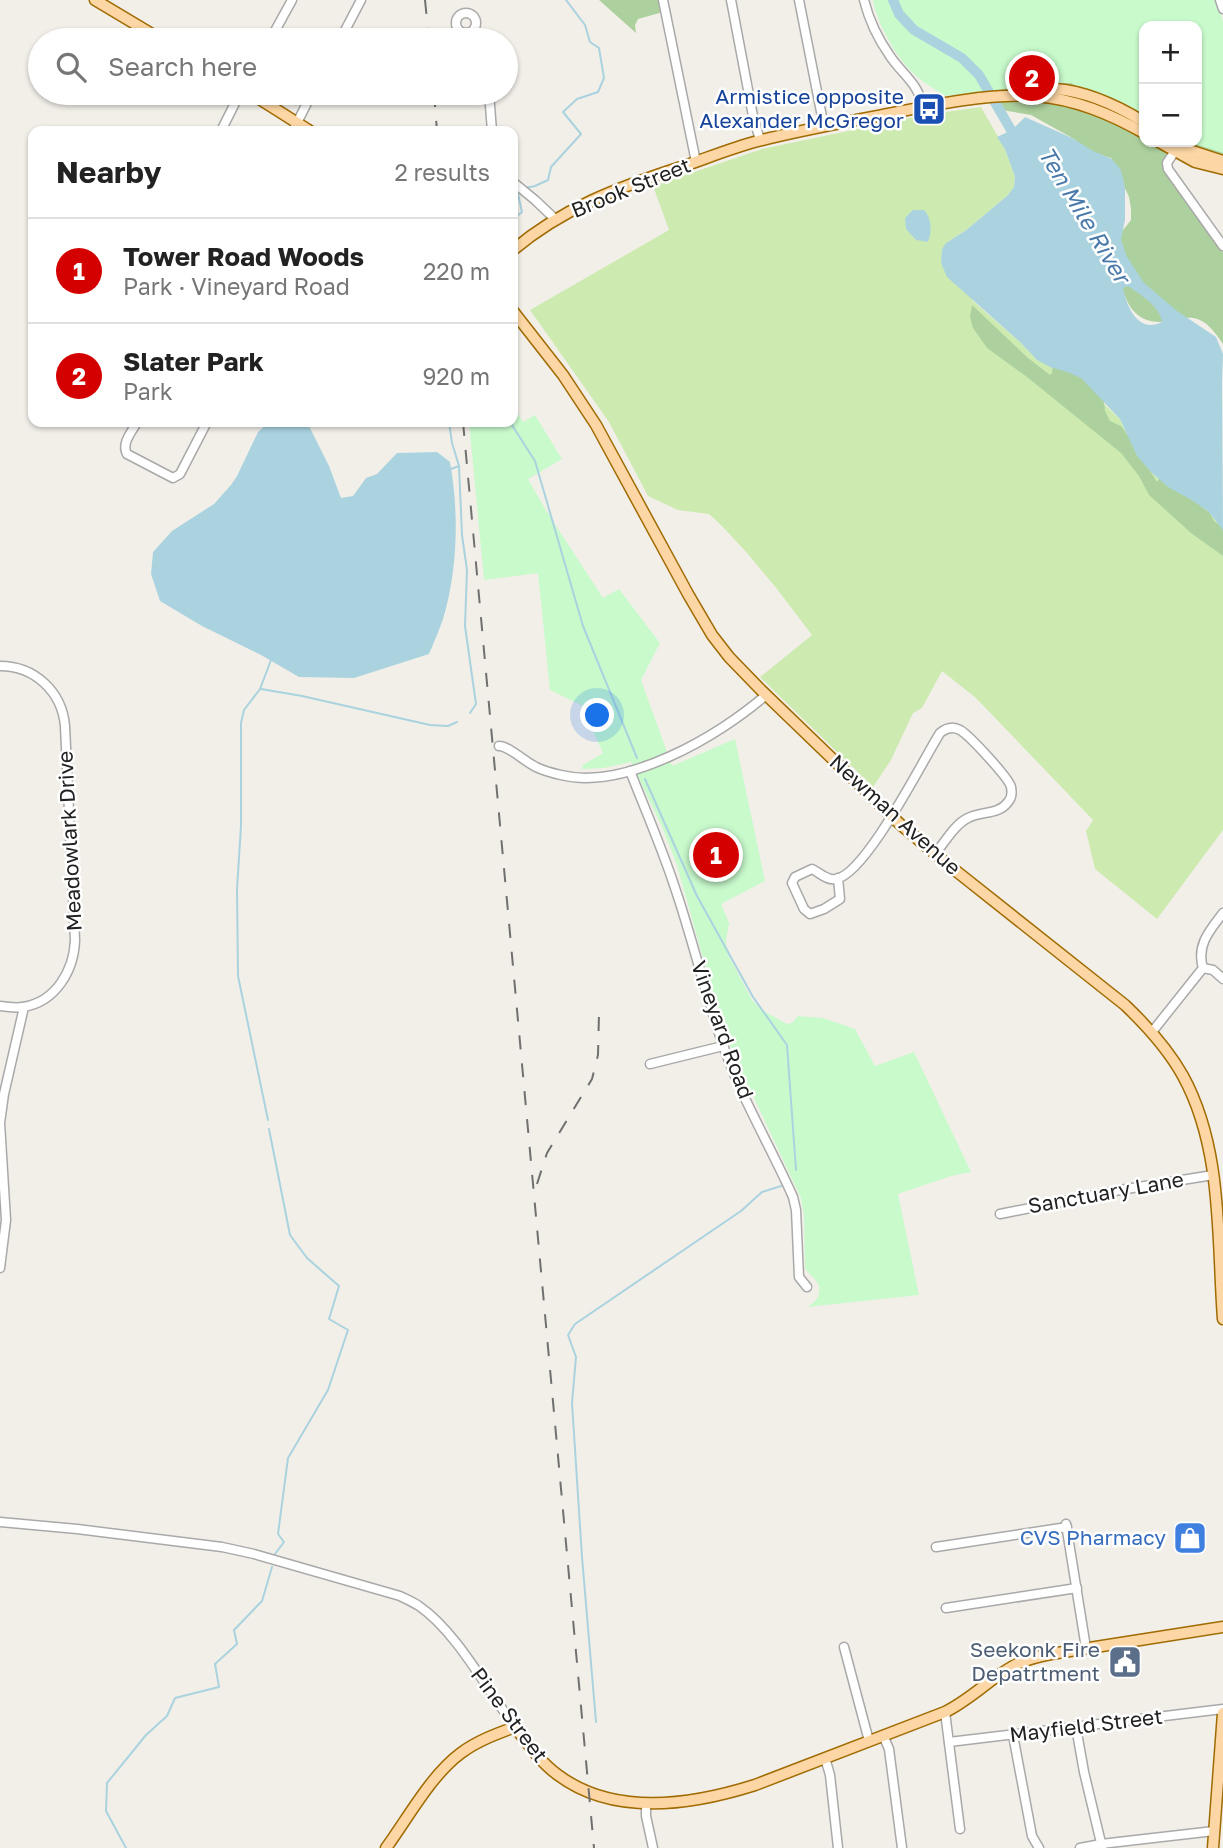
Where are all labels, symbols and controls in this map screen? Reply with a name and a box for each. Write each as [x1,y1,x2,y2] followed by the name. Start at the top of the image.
[1139,21,1202,147] map controls
[1139,21,1202,84] button: +
[28,28,518,105] search box
[52,48,90,86] icon: search
[108,51,257,82] text: Search here
[1009,52,1055,104] pin: 2
[699,83,904,133] place label: Armistice opposite Alexander McGregor
[1139,84,1202,147] button: −
[910,90,948,128] bus stop icon: Armistice opposite Alexander McGregor
[1033,141,1138,290] water label: Ten Mile River
[567,151,694,223] street label: Brook Street
[56,154,161,190] text: Nearby
[394,158,490,186] text: 2 results
[123,241,364,272] text: Tower Road Woods
[73,257,85,285] text: 1
[423,257,490,285] text: 220 m
[123,272,350,300] text: Park · Vineyard Road
[123,346,264,377] text: Slater Park
[72,362,86,390] text: 2
[422,362,490,390] text: 920 m
[123,377,173,405] text: Park
[580,698,614,732] your location
[825,748,967,880] street label: Newman Avenue
[51,750,87,932] street label: Meadowlark Drive
[693,829,739,881] pin: 1
[686,957,760,1102] street label: Vineyard Road
[1026,1166,1186,1219] street label: Sanctuary Lane
[1171,1519,1209,1557] shop icon: CVS Pharmacy
[1020,1524,1166,1550] place label: CVS Pharmacy
[970,1636,1100,1686] place label: Seekonk Fire Depatrtment
[1106,1643,1144,1681] public building icon: Seekonk Fire Depatrtment
[466,1662,554,1767] street label: Pine Street
[1008,1703,1164,1747] street label: Mayfield Street

